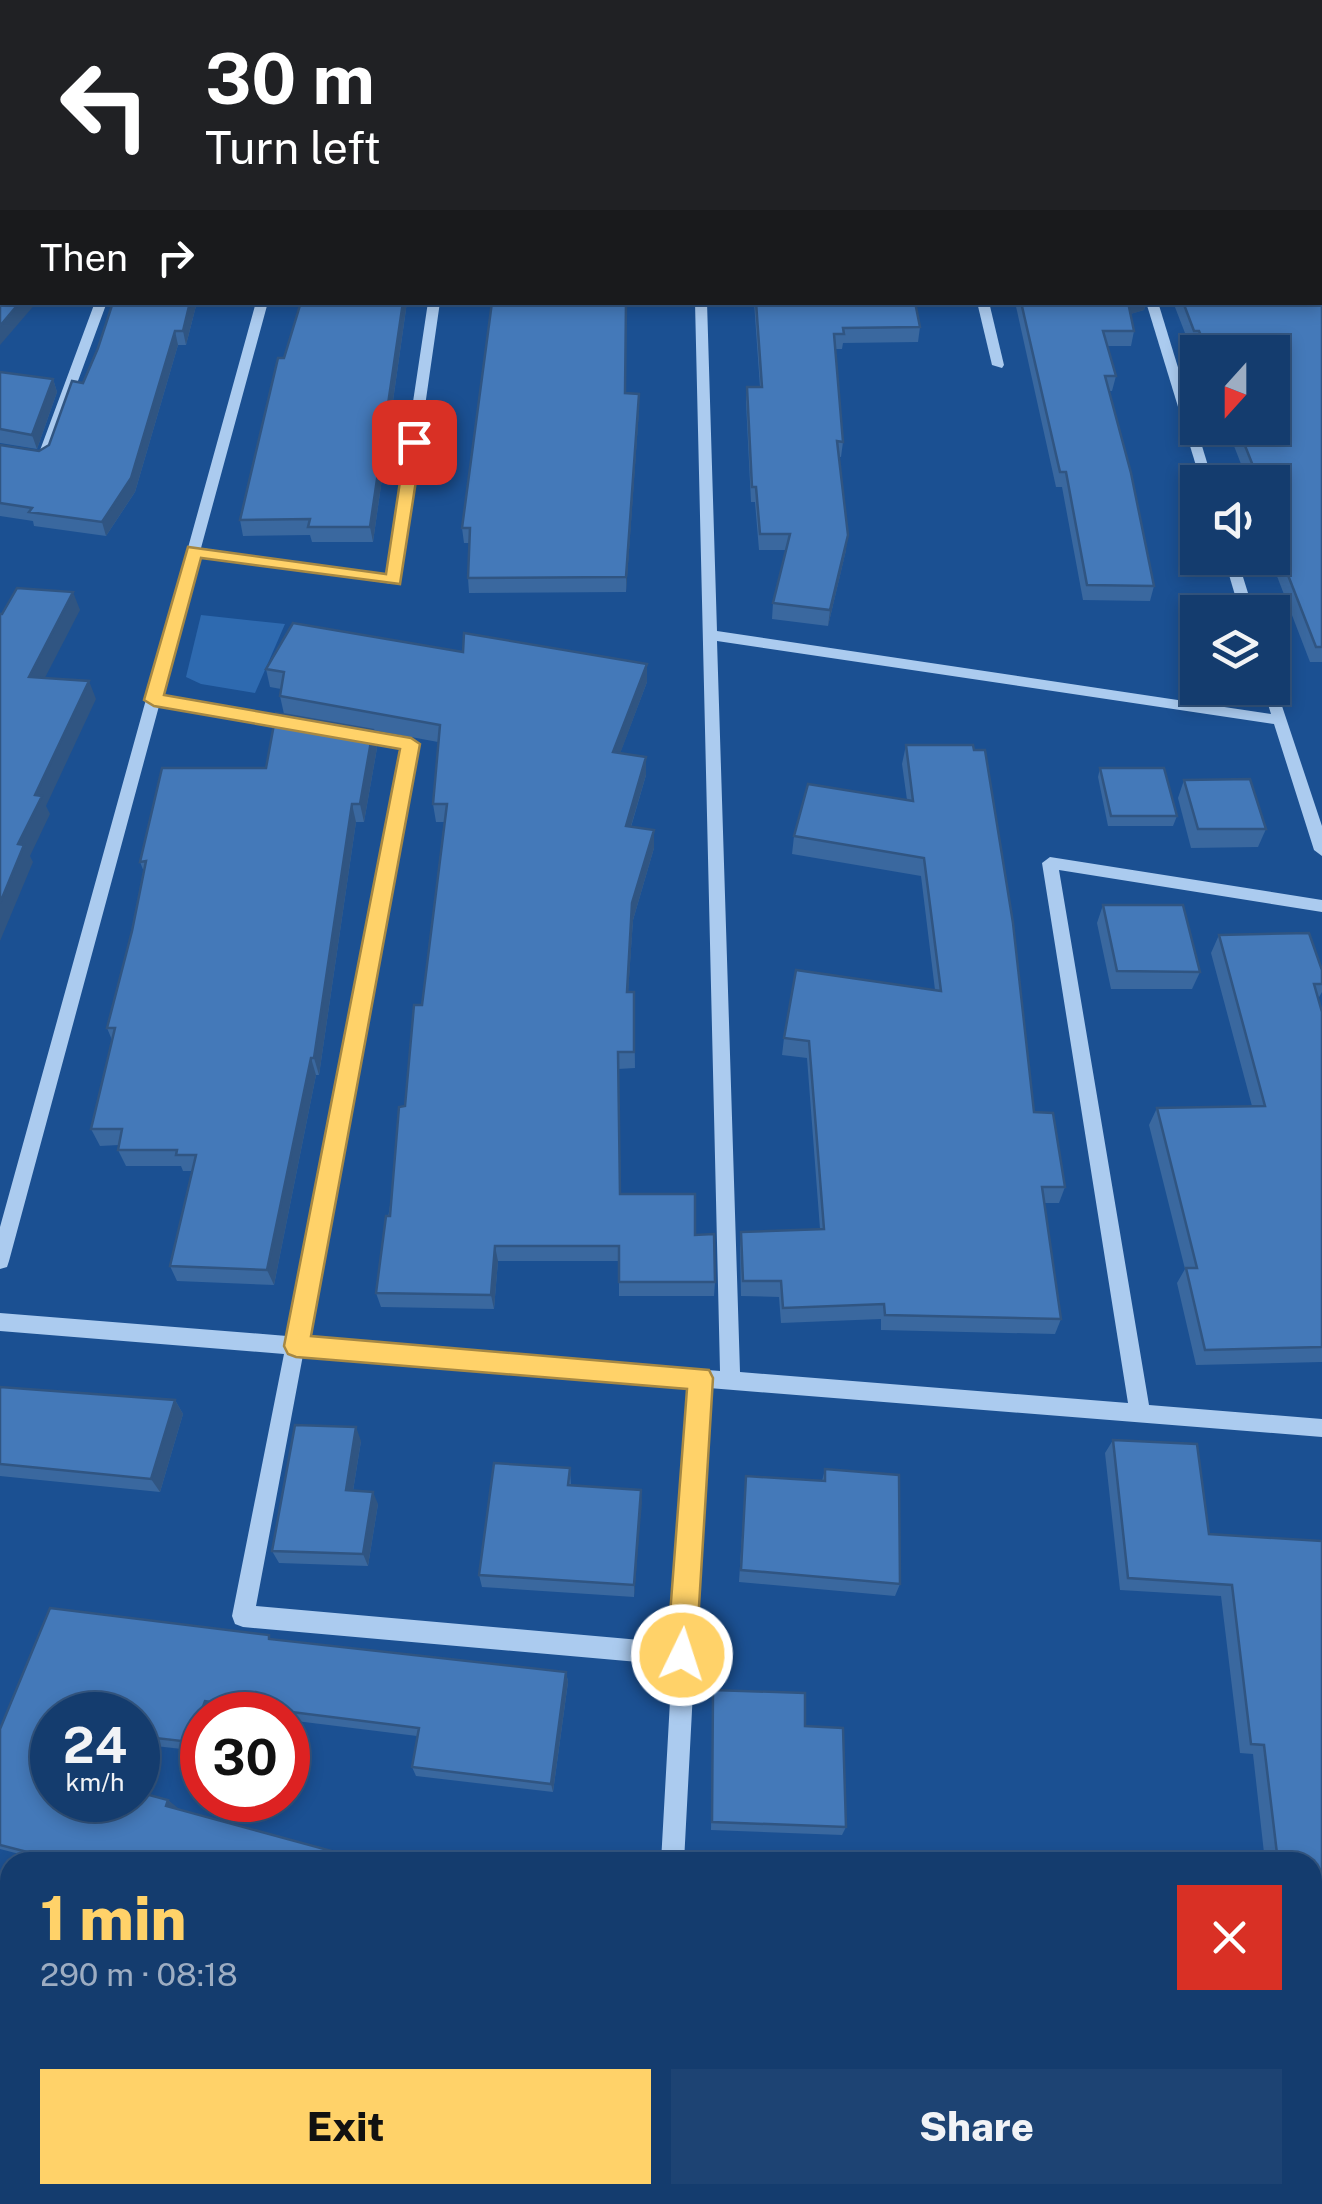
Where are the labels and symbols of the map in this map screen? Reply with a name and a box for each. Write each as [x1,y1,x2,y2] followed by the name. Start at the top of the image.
[1180,335,1290,445] north arrow
[372,400,457,485] pin
[630,1603,734,1707] position arrow
[180,1692,310,1822] speed limit sign: 30

